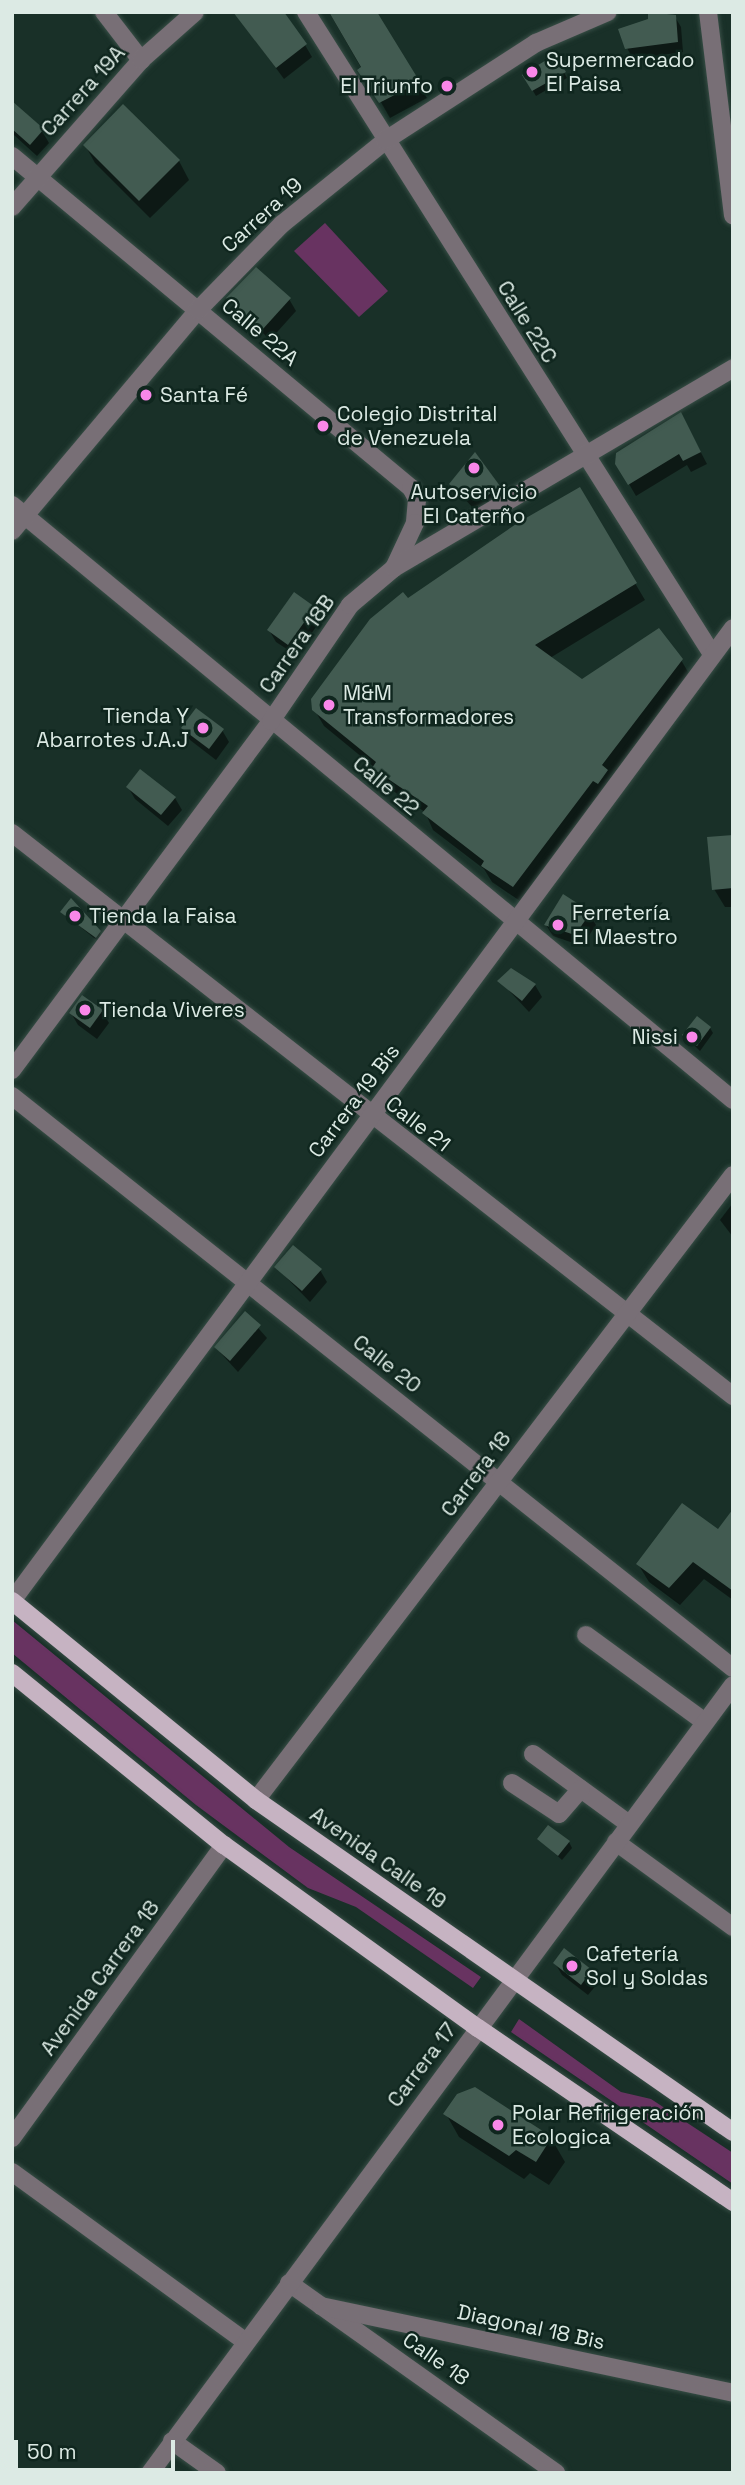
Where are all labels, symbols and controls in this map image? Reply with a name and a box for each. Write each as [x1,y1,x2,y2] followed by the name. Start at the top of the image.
[36,40,130,142] street label: Carrera 19A
[546,47,694,97] place label: Supermercado El Paisa
[524,64,540,80] marker: Supermercado El Paisa
[340,73,433,99] place label: El Triunfo
[439,78,455,94] marker: El Triunfo
[216,172,308,258] street label: Carrera 19
[492,276,562,368] street label: Calle 22C
[217,293,303,371] street label: Calle 22A
[160,382,248,408] place label: Santa Fé
[138,387,154,403] marker: Santa Fé
[337,401,497,451] place label: Colegio Distrital de Venezuela
[315,418,331,434] marker: Colegio Distrital de Venezuela
[466,460,482,476] marker: Autoservicio El Caterño
[411,479,537,529] place label: Autoservicio El Caterño
[254,590,340,698] street label: Carrera 18B
[343,680,514,730] place label: M&M Transformadores
[321,697,337,713] marker: M&M Transformadores
[36,703,189,753] place label: Tienda Y Abarrotes J.A.J
[195,720,211,736] marker: Tienda Y Abarrotes J.A.J
[348,751,424,821] street label: Calle 22
[572,900,678,950] place label: Ferretería El Maestro
[89,903,237,929] place label: Tienda la Faisa
[67,908,83,924] marker: Tienda la Faisa
[550,917,566,933] marker: Ferretería El Maestro
[99,997,245,1023] place label: Tienda Viveres
[77,1002,93,1018] marker: Tienda Viveres
[632,1024,678,1050] place label: Nissi
[684,1029,700,1045] marker: Nissi
[303,1039,405,1163] street label: Carrera 19 Bis
[381,1091,455,1157] street label: Calle 21
[348,1330,426,1398] street label: Calle 20
[436,1426,516,1522] street label: Carrera 18
[305,1802,451,1914] street label: Avenida Calle 19
[35,1896,165,2060] street label: Avenida Carrera 18
[586,1941,708,1991] place label: Cafetería Sol y Soldas
[564,1958,580,1974] marker: Cafetería Sol y Soldas
[382,2018,462,2112] street label: Carrera 17
[512,2100,704,2150] place label: Polar Refrigeración Ecologica
[490,2117,506,2133] marker: Polar Refrigeración Ecologica
[455,2299,607,2355] street label: Diagonal 18 Bis
[398,2327,474,2391] street label: Calle 18
[18,2426,178,2470] scale bar
[27,2438,77,2465] text: 50 m

